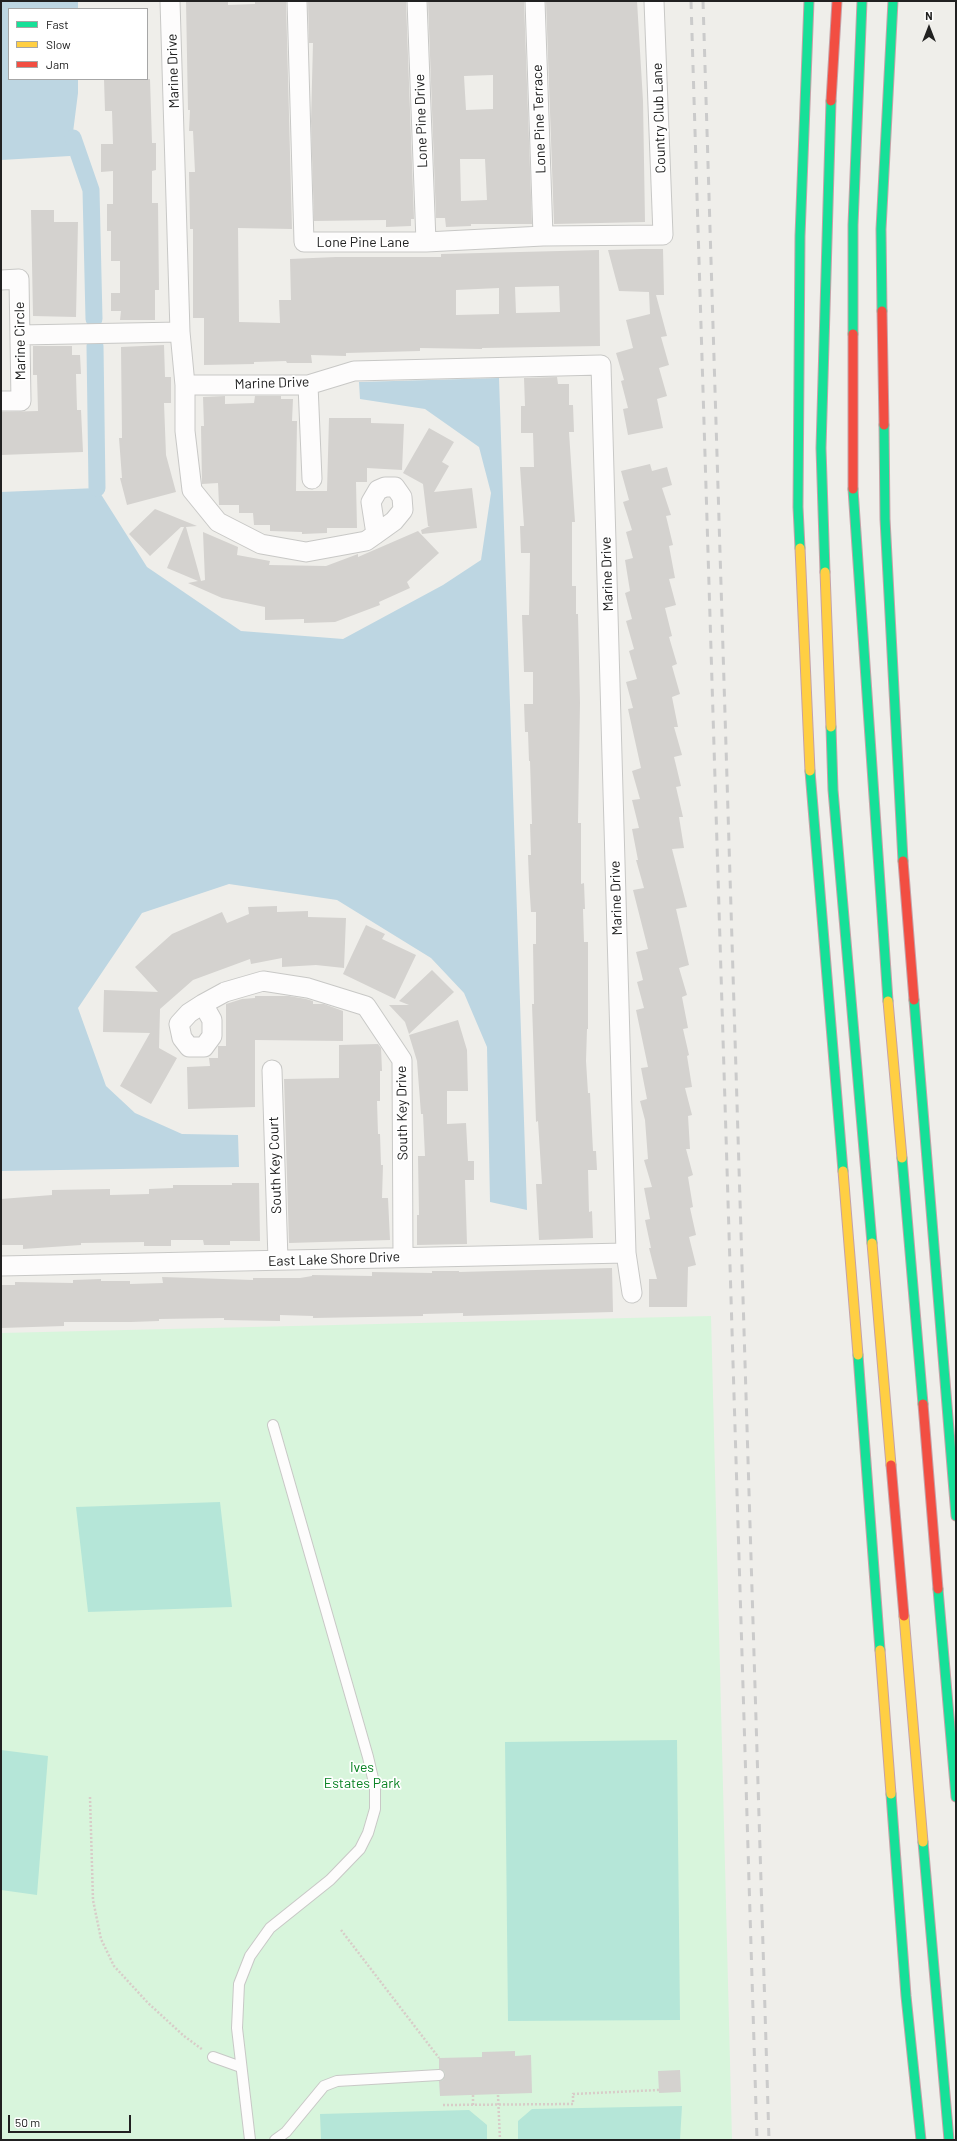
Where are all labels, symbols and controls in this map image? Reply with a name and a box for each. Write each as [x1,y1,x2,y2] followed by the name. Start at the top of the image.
[8,8,148,80] legend
[909,8,949,48] north arrow
[925,9,933,22] text: N
[46,17,69,31] text: Fast
[163,33,183,109] street label: Marine Drive
[46,37,71,51] text: Slow
[46,57,69,71] text: Jam
[649,62,669,174] street label: Country Club Lane
[529,64,549,174] street label: Lone Pine Terrace
[411,74,431,168] street label: Lone Pine Drive
[317,234,409,250] street label: Lone Pine Lane
[11,302,29,380] street label: Marine Circle
[234,373,310,393] street label: Marine Drive
[597,536,617,612] street label: Marine Drive
[606,860,626,936] street label: Marine Drive
[393,1065,411,1161] street label: South Key Drive
[265,1116,285,1214] street label: South Key Court
[268,1248,400,1270] street label: East Lake Shore Drive
[324,1759,400,1792] park label: Ives Estates Park
[10,2107,133,2133] scale bar
[15,2115,40,2129] text: 50 m

